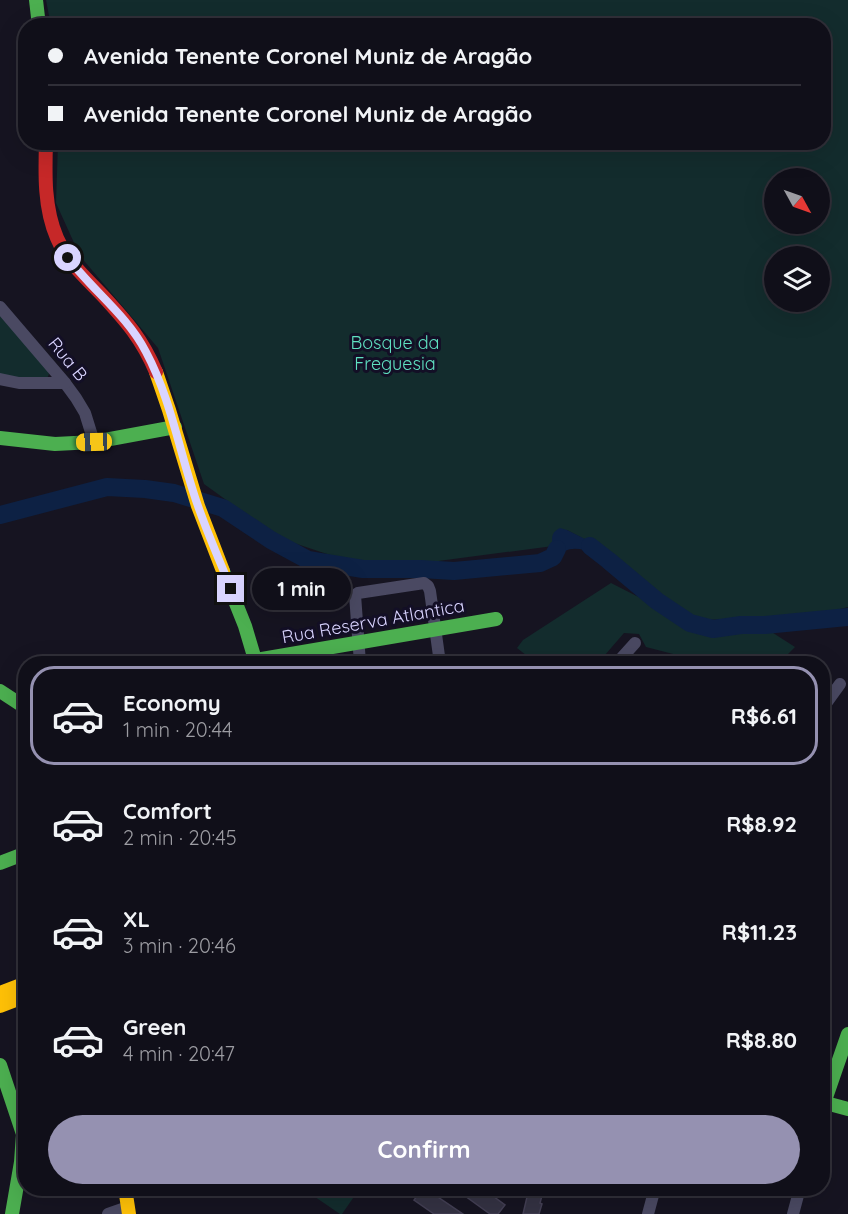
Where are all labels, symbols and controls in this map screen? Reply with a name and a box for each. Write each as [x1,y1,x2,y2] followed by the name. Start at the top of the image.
[84,42,532,70] text: Avenida Tenente Coronel Muniz de Aragão
[84,100,532,128] text: Avenida Tenente Coronel Muniz de Aragão
[764,168,830,234] north arrow
[764,168,830,312] map controls
[54,244,81,271] route start
[764,246,830,312] button: layers
[350,331,440,375] park label: Bosque da Freguesia
[43,332,93,386] street label: Rua B
[76,432,112,452] car
[252,568,351,610] callout: 1 min
[217,575,244,602] route end
[277,576,326,601] text: 1 min
[280,594,466,648] street label: Rua Reserva Atlantica
[51,689,105,743] icon: car
[123,689,221,717] text: Economy
[731,702,797,730] text: R$6.61
[123,717,233,742] text: 1 min · 20:44
[51,797,105,851] icon: car
[123,797,212,825] text: Comfort
[726,810,797,838] text: R$8.92
[123,825,237,850] text: 2 min · 20:45
[51,905,105,959] icon: car
[123,905,150,933] text: XL
[722,918,797,946] text: R$11.23
[123,933,236,958] text: 3 min · 20:46
[51,1013,105,1067] icon: car
[123,1013,186,1041] text: Green
[726,1026,797,1054] text: R$8.80
[123,1041,235,1066] text: 4 min · 20:47
[48,1115,800,1184] button: Confirm

